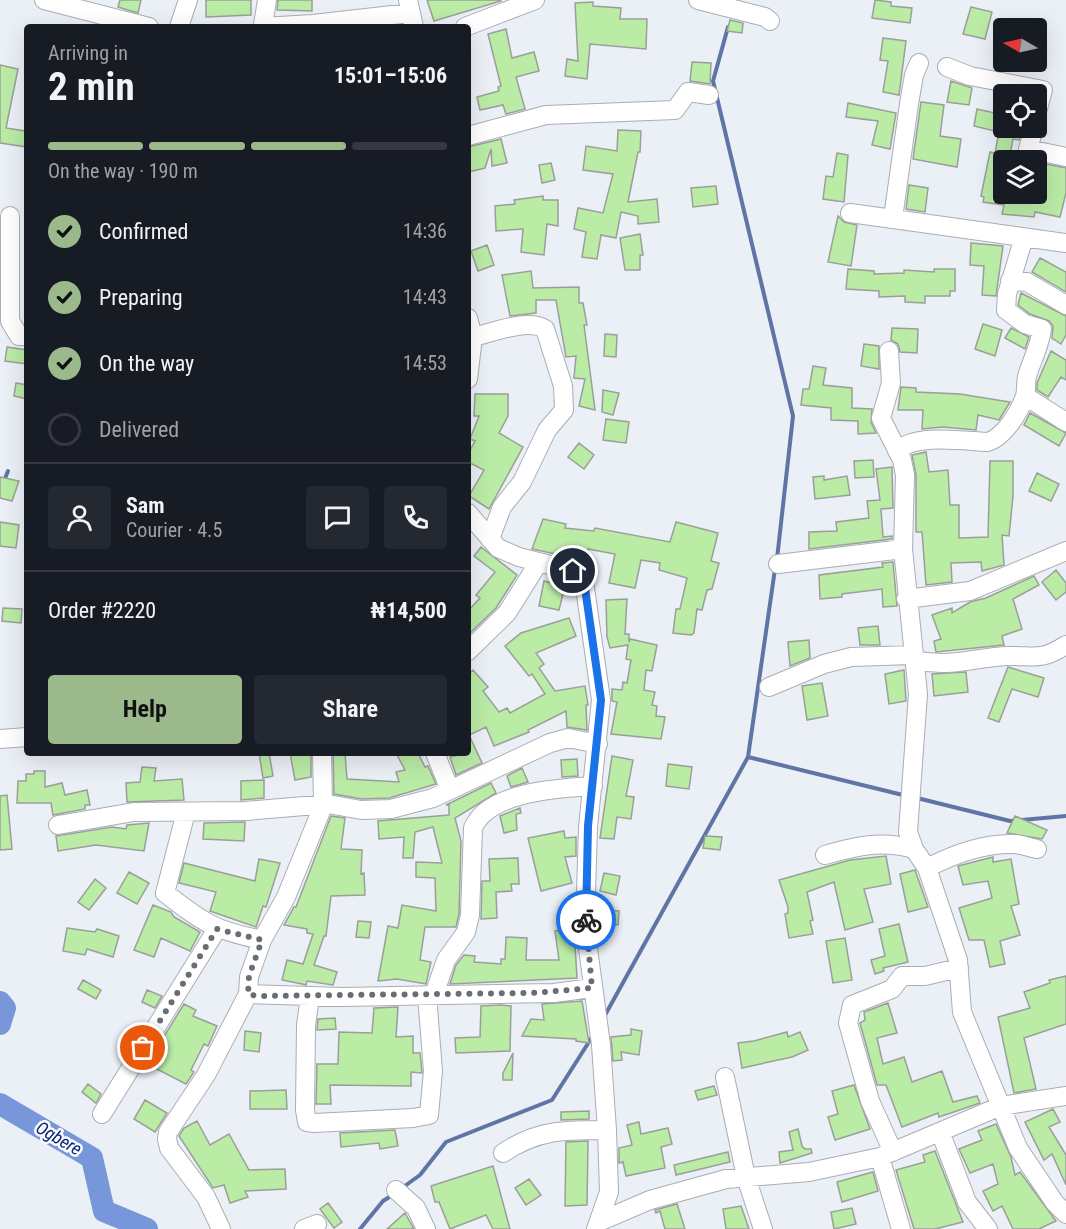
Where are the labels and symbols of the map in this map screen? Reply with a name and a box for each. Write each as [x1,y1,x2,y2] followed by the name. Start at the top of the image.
[993,18,1047,72] north arrow
[547,545,598,596] pin
[556,890,616,950] courier
[117,1022,168,1073] pin
[32,1117,86,1159] water label: Ogbere

